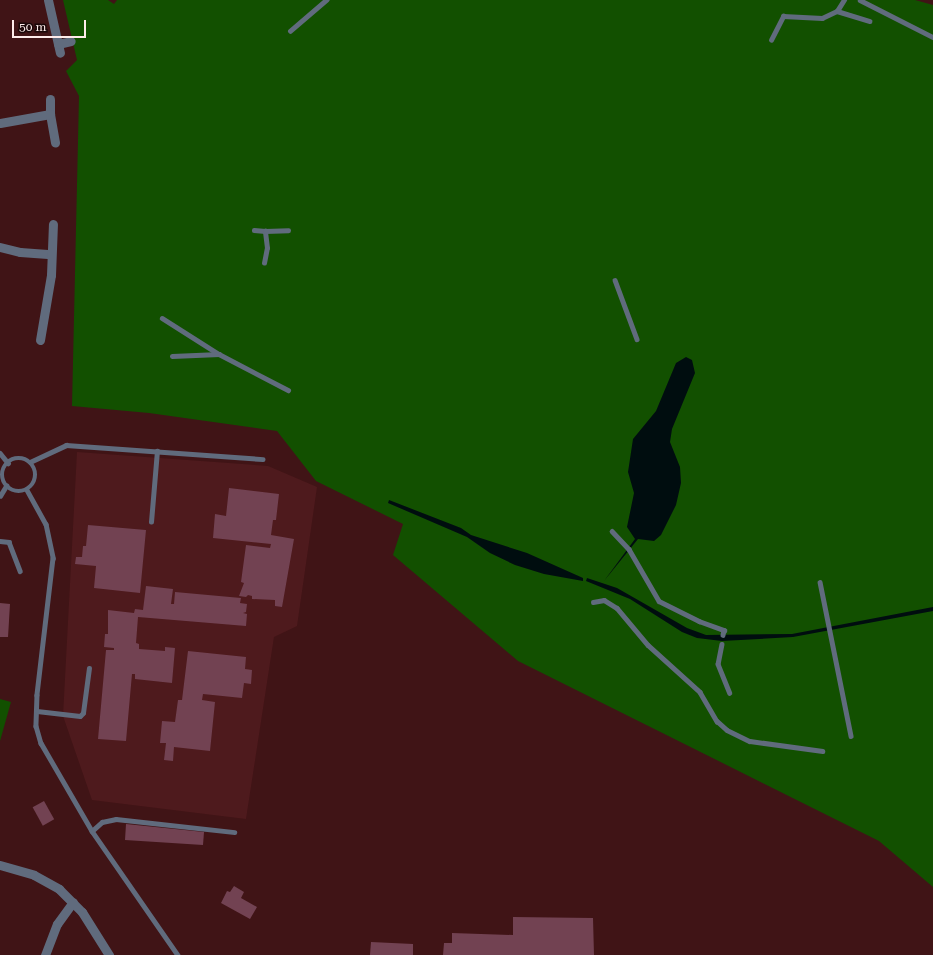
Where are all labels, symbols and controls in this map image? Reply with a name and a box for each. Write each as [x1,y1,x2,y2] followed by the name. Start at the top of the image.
[14,12,88,38] scale bar
[19,20,46,34] text: 50 m

